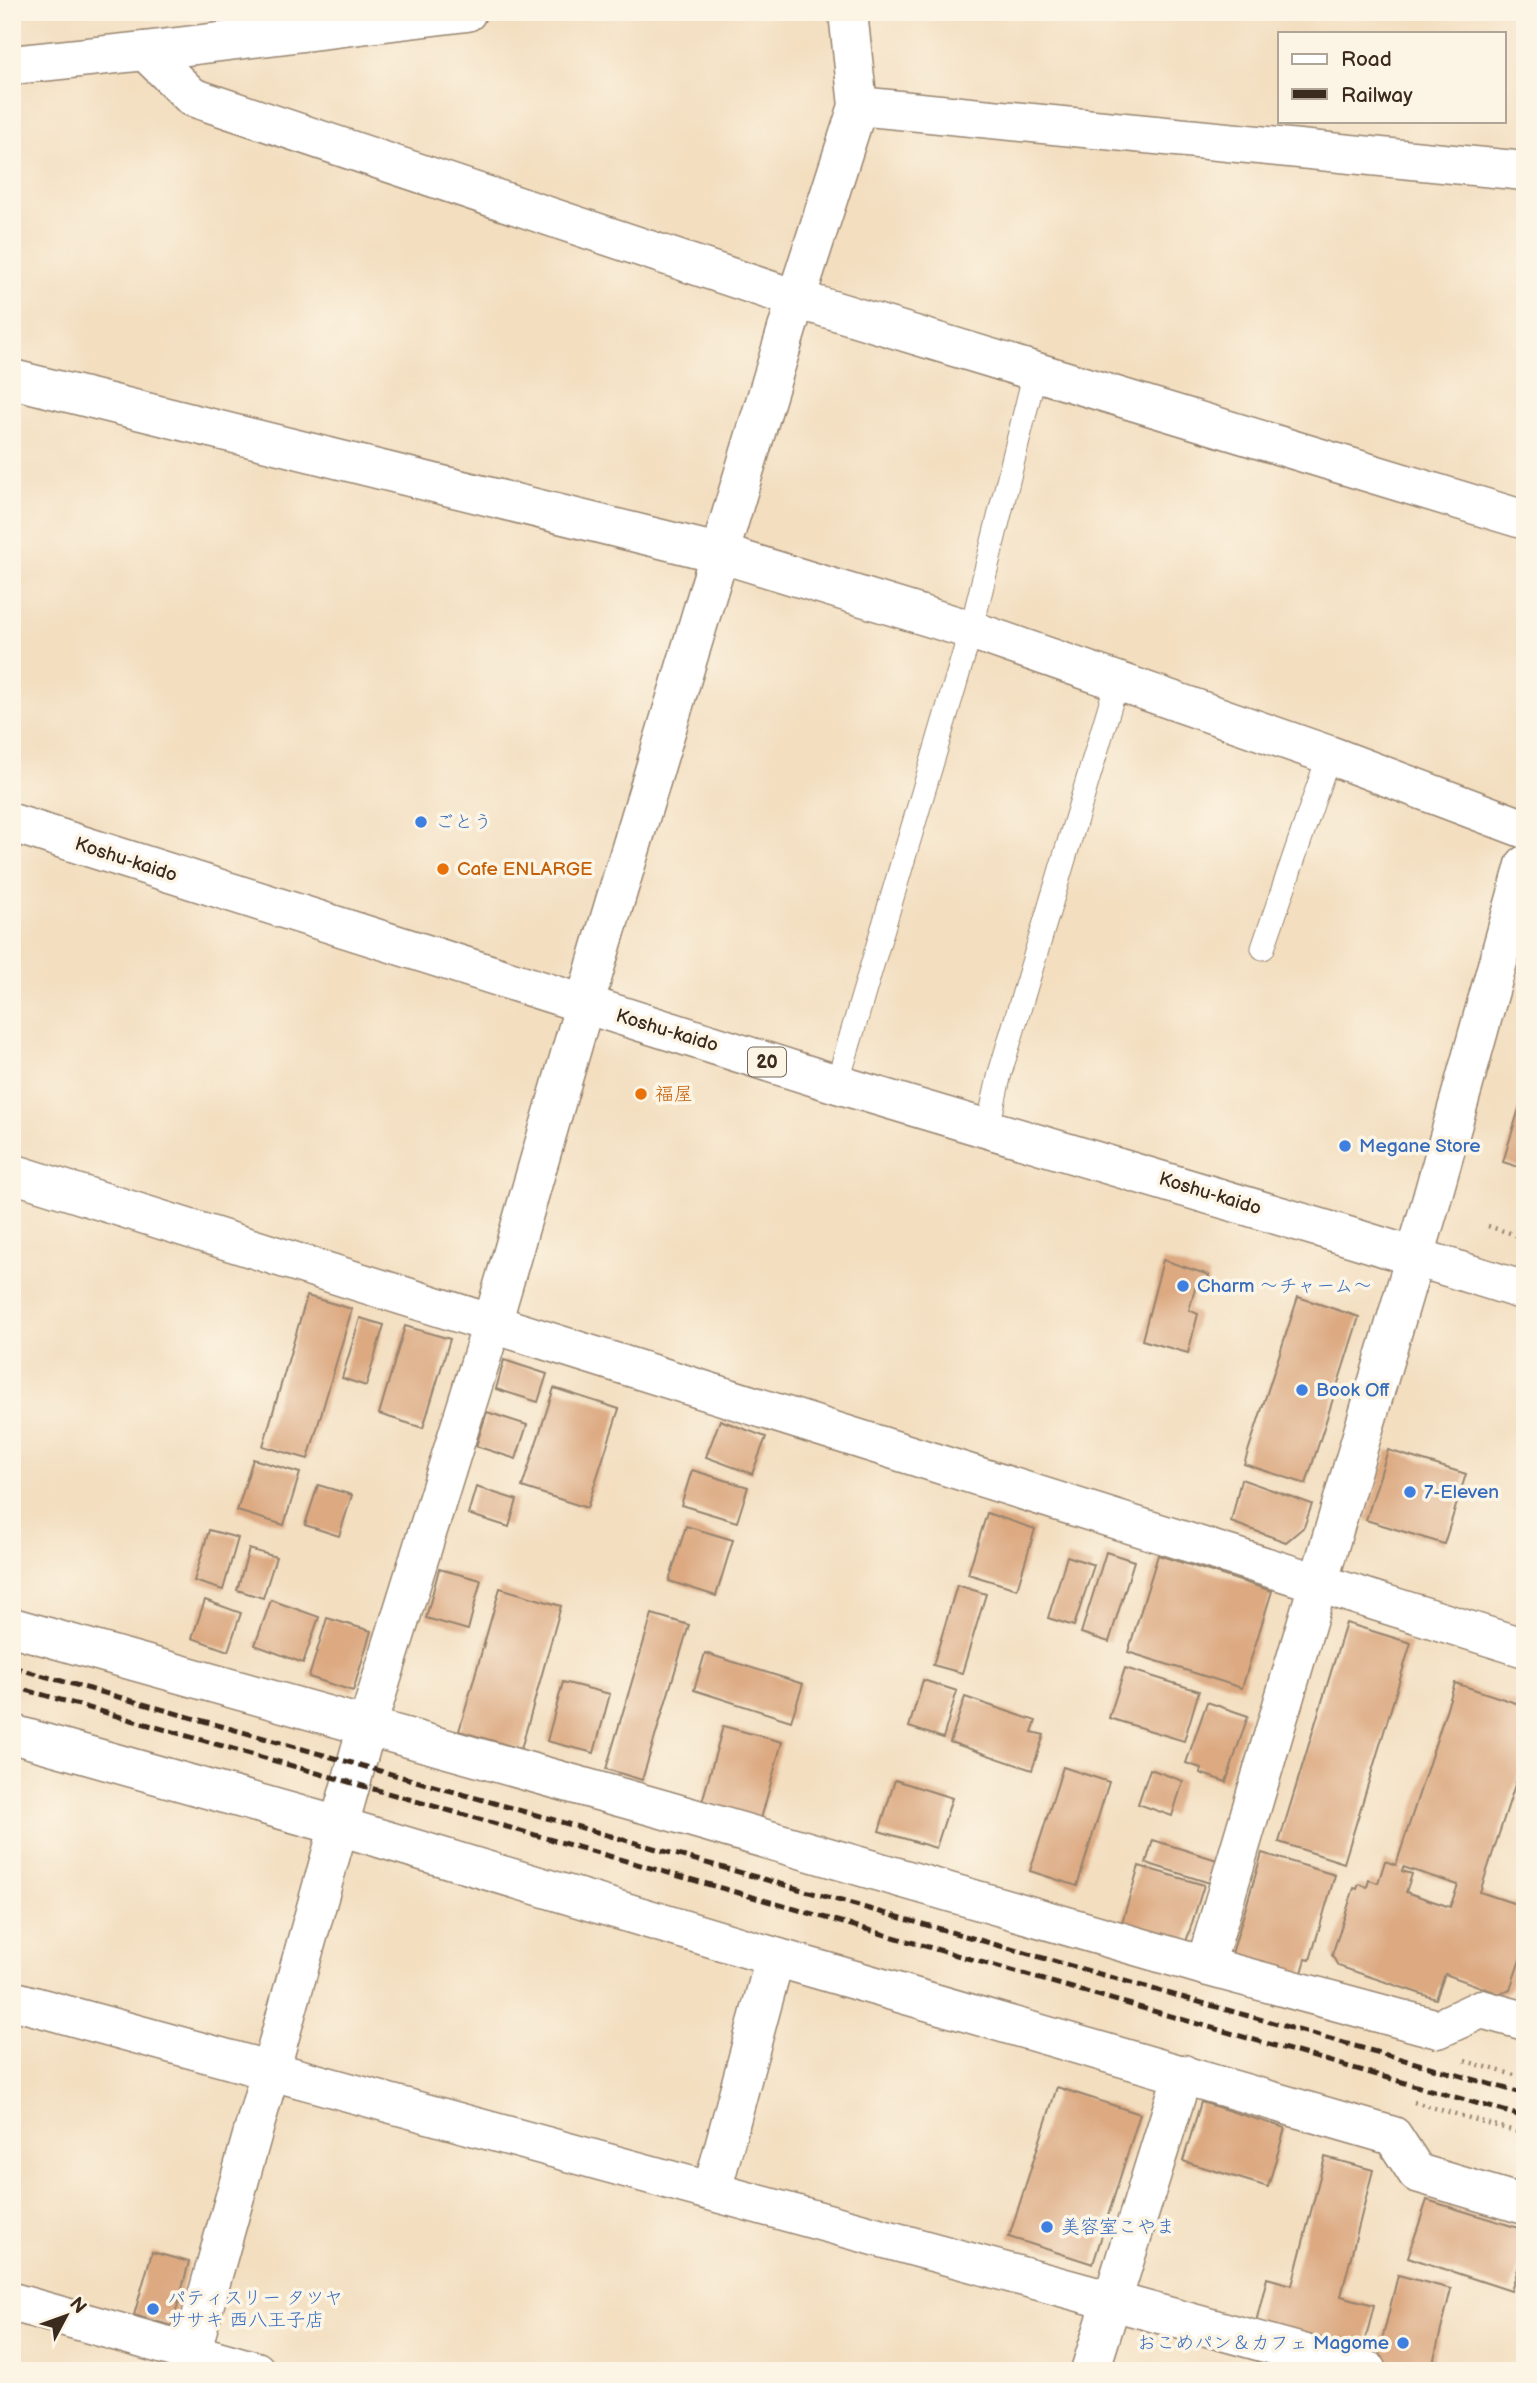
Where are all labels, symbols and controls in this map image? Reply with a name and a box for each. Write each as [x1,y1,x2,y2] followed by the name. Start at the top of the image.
[1278,32,1506,122] legend
[1341,47,1392,72] text: Road
[1341,83,1413,108] text: Railway
[435,811,492,834] place label: ごとう
[413,814,429,830] marker: ごとう
[72,833,180,887] street label: Koshu-kaido
[457,858,592,881] place label: Cafe ENLARGE
[435,861,451,877] marker: Cafe ENLARGE
[613,1004,721,1058] street label: Koshu-kaido
[748,1048,786,1077] road number: 20
[655,1083,693,1106] place label: 福屋
[633,1086,649,1102] marker: 福屋
[1359,1135,1480,1158] place label: Megane Store
[1337,1138,1353,1154] marker: Megane Store
[1156,1167,1264,1221] street label: Koshu-kaido
[1197,1275,1372,1298] place label: Charm ～チャーム～
[1175,1278,1191,1294] marker: Charm ～チャーム～
[1316,1379,1391,1402] place label: Book Off
[1294,1382,1310,1398] marker: Book Off
[1424,1481,1499,1504] place label: 7-Eleven
[1402,1484,1418,1500] marker: 7-Eleven
[1061,2216,1175,2239] place label: 美容室こやま
[1039,2219,1055,2235] marker: 美容室こやま
[32,2282,102,2352] north arrow
[167,2287,343,2332] place label: パティスリー タツヤ ササキ 西八王子店
[64,2293,91,2319] text: N
[145,2301,161,2317] marker: パティスリー タツヤ ササキ 西八王子店
[1137,2332,1389,2355] place label: おこめパン＆カフェ Magome
[1395,2335,1411,2351] marker: おこめパン＆カフェ Magome

